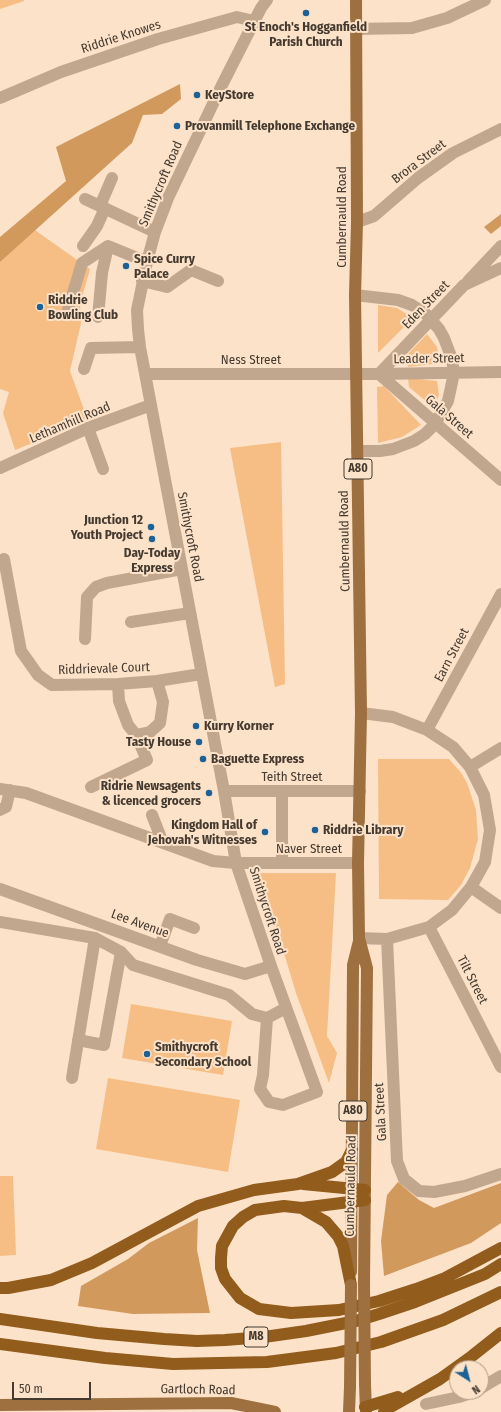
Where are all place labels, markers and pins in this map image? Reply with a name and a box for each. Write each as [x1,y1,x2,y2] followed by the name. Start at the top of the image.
[301,8,311,18] marker: St Enoch's Hogganfield Parish Church
[245,19,367,50] place label: St Enoch's Hogganfield Parish Church
[205,87,254,103] place label: KeyStore
[192,90,202,100] marker: KeyStore
[185,118,355,134] place label: Provanmill Telephone Exchange
[172,121,182,131] marker: Provanmill Telephone Exchange
[134,251,195,282] place label: Spice Curry Palace
[121,261,131,271] marker: Spice Curry Palace
[48,292,118,323] place label: Riddrie Bowling Club
[35,302,45,312] marker: Riddrie Bowling Club
[71,512,143,543] place label: Junction 12 Youth Project
[146,522,156,532] marker: Junction 12 Youth Project
[147,534,157,544] marker: Day-Today Express
[124,545,180,576] place label: Day-Today Express
[204,718,274,734] place label: Kurry Korner
[191,721,201,731] marker: Kurry Korner
[126,734,191,750] place label: Tasty House
[194,737,204,747] marker: Tasty House
[211,751,304,767] place label: Baguette Express
[198,754,208,764] marker: Baguette Express
[101,778,201,809] place label: Ridrie Newsagents & licenced grocers
[204,788,214,798] marker: Ridrie Newsagents & licenced grocers
[148,817,257,848] place label: Kingdom Hall of Jehovah's Witnesses
[323,822,404,838] place label: Riddrie Library
[310,825,320,835] marker: Riddrie Library
[260,827,270,837] marker: Kingdom Hall of Jehovah's Witnesses
[155,1039,251,1070] place label: Smithycroft Secondary School
[142,1049,152,1059] marker: Smithycroft Secondary School

